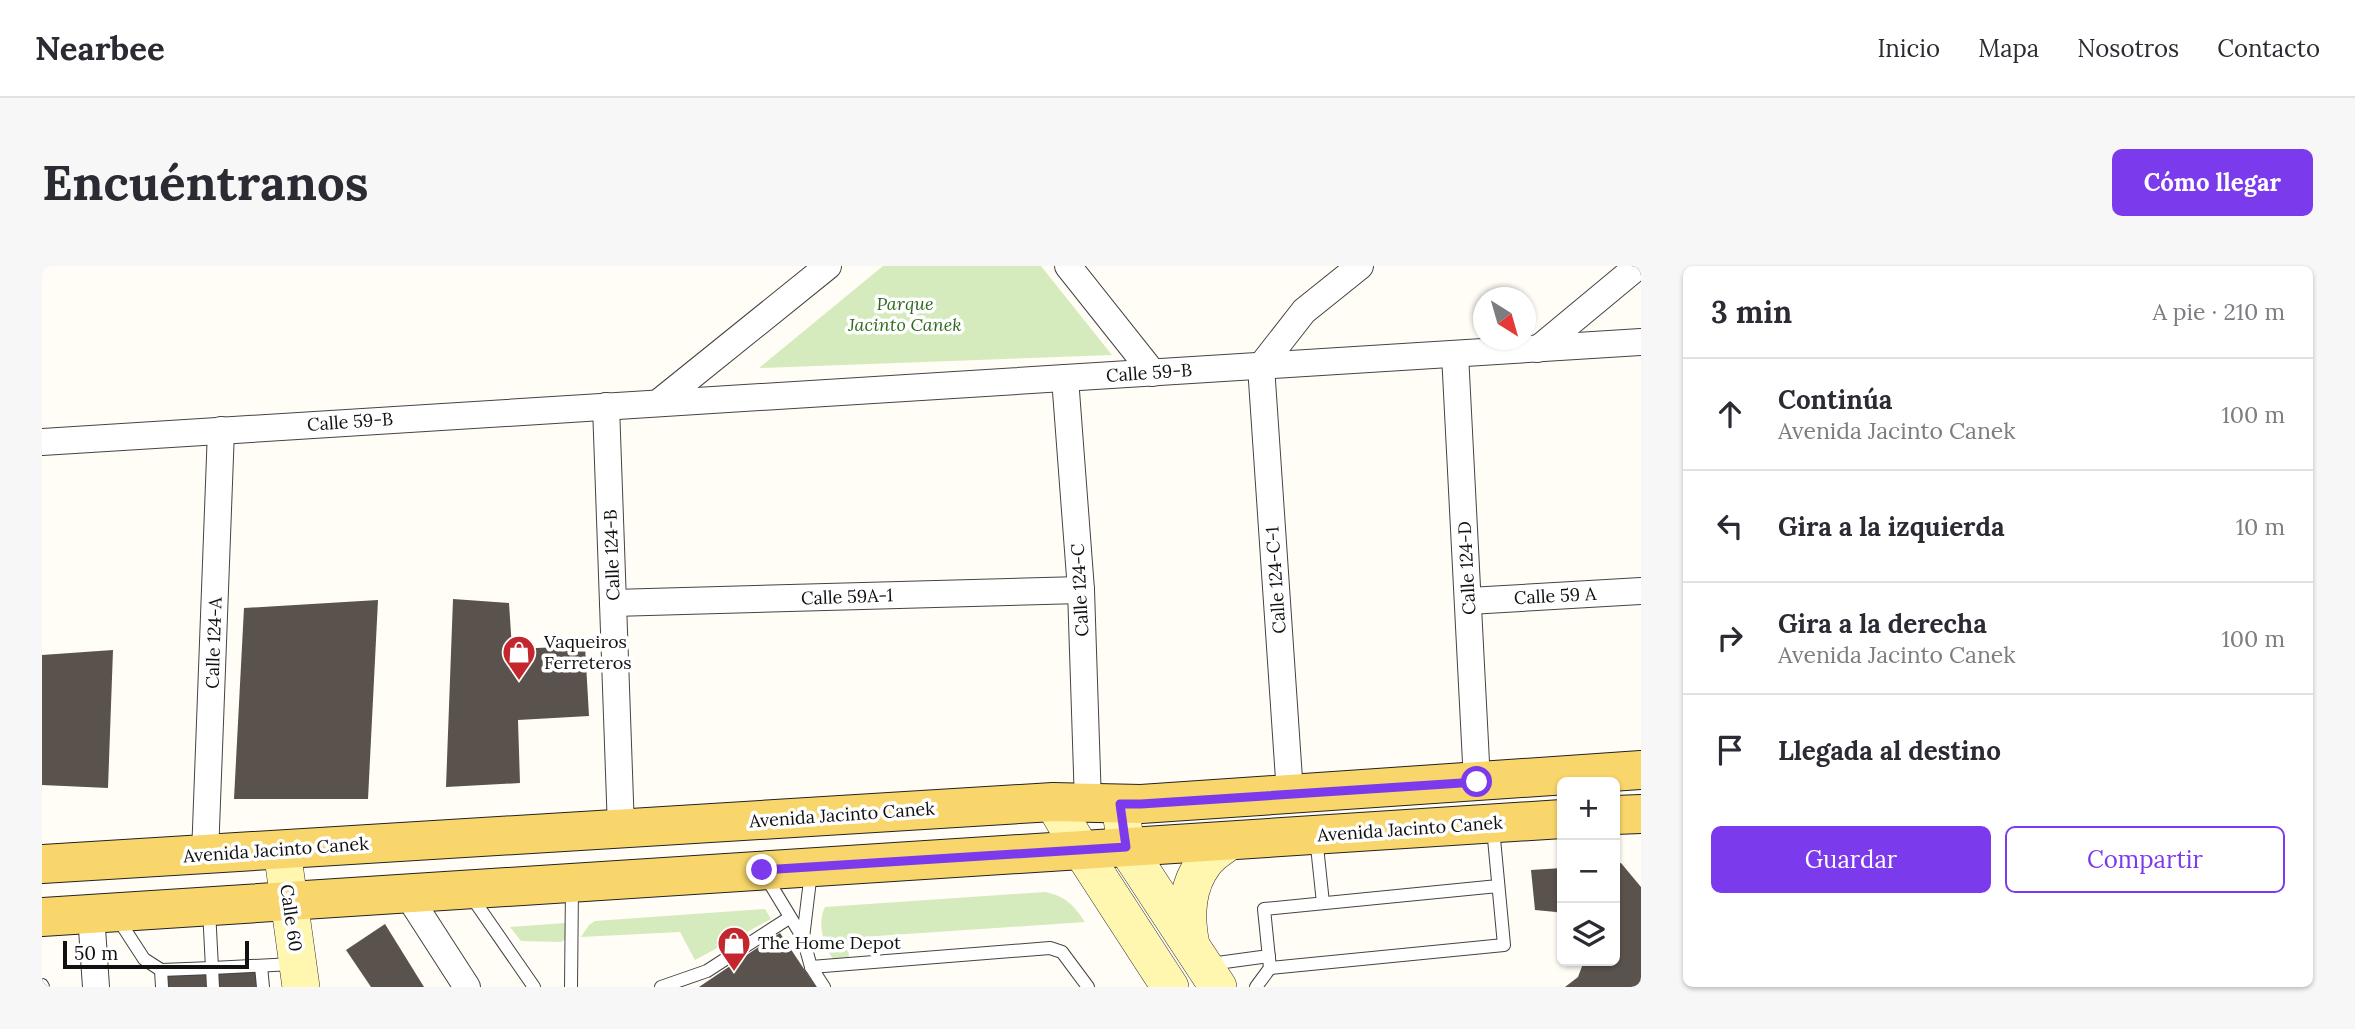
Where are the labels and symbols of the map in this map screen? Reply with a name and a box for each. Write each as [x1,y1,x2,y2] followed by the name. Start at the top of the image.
[1473,287,1536,350] north arrow
[847,292,962,336] park label: Parque Jacinto Canek
[1105,358,1193,387] street label: Calle 59-B
[306,407,394,436] street label: Calle 59-B
[598,509,625,601] street label: Calle 124-B
[1453,521,1480,615] street label: Calle 124-D
[1260,526,1291,635] street label: Calle 124-C-1
[1066,543,1093,637] street label: Calle 124-C
[1513,582,1597,609] street label: Calle 59 A
[801,583,893,610] street label: Calle 59A-1
[200,596,227,689] street label: Calle 124-A
[543,630,632,674] place label: Vaqueiros Ferreteros
[500,633,538,682] shop icon: Vaqueiros Ferreteros
[1461,766,1492,797] route start
[747,797,936,833] street label: Avenida Jacinto Canek
[1315,811,1504,847] street label: Avenida Jacinto Canek
[181,832,370,868] street label: Avenida Jacinto Canek
[746,854,777,885] route end
[275,883,308,953] street label: Calle 60
[715,924,753,973] shop icon: The Home Depot
[758,931,901,954] place label: The Home Depot
[63,938,248,970] scale bar

